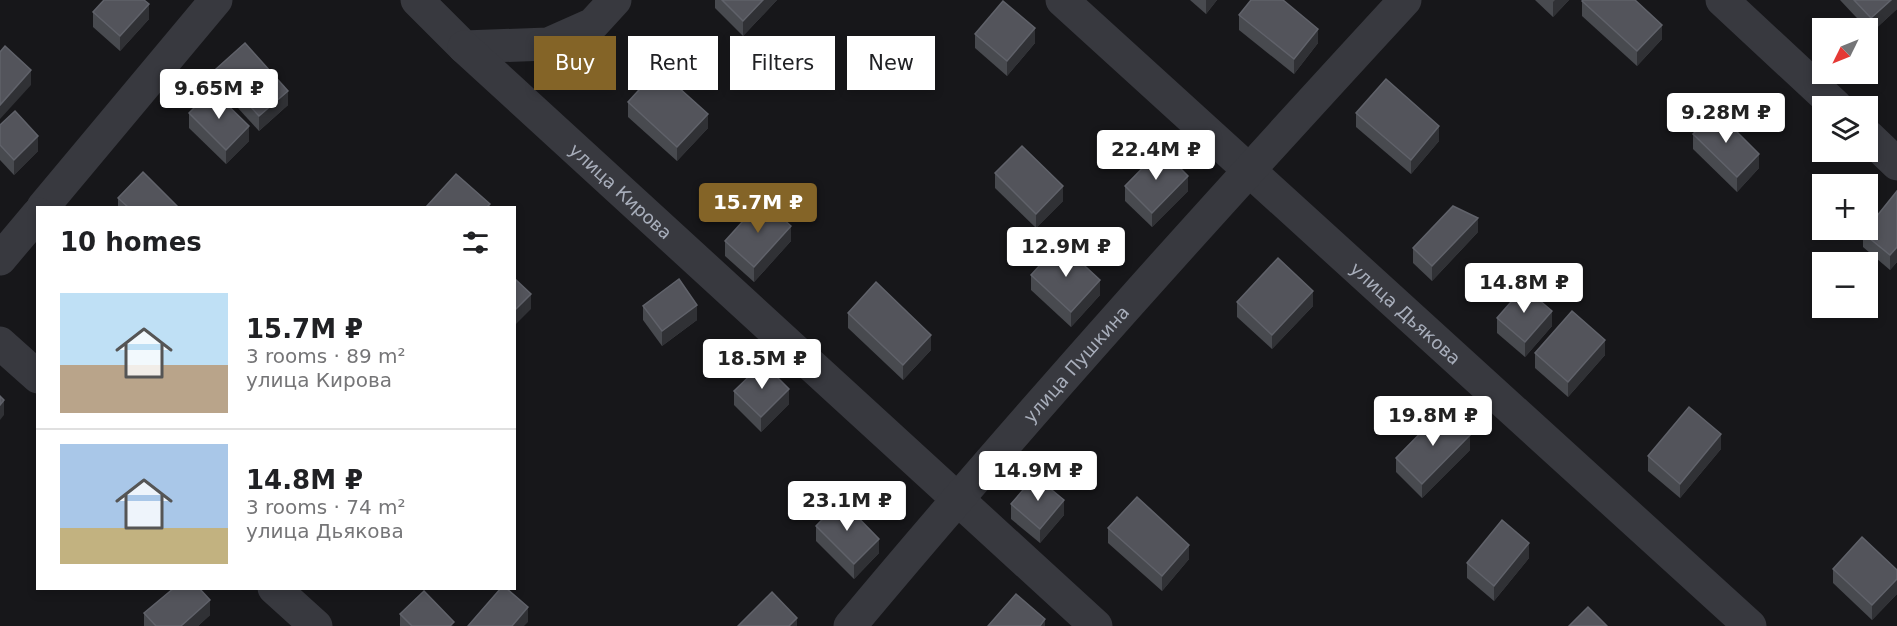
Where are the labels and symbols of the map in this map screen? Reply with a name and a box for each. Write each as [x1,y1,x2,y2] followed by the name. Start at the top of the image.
[1812,18,1878,84] north arrow
[164,69,274,120] pin: 9.65M ₽
[1671,93,1781,144] pin: 9.28M ₽
[1101,130,1211,181] pin: 22.4M ₽
[565,139,677,243] street label: улица Кирова
[703,183,813,234] pin: 15.7M ₽
[1011,227,1121,278] pin: 12.9M ₽
[1346,257,1465,368] street label: улица Дьякова
[1469,263,1579,314] pin: 14.8M ₽
[1019,301,1133,427] street label: улица Пушкина
[707,339,817,390] pin: 18.5M ₽
[1378,396,1488,447] pin: 19.8M ₽
[983,451,1093,502] pin: 14.9M ₽
[792,481,902,532] pin: 23.1M ₽

